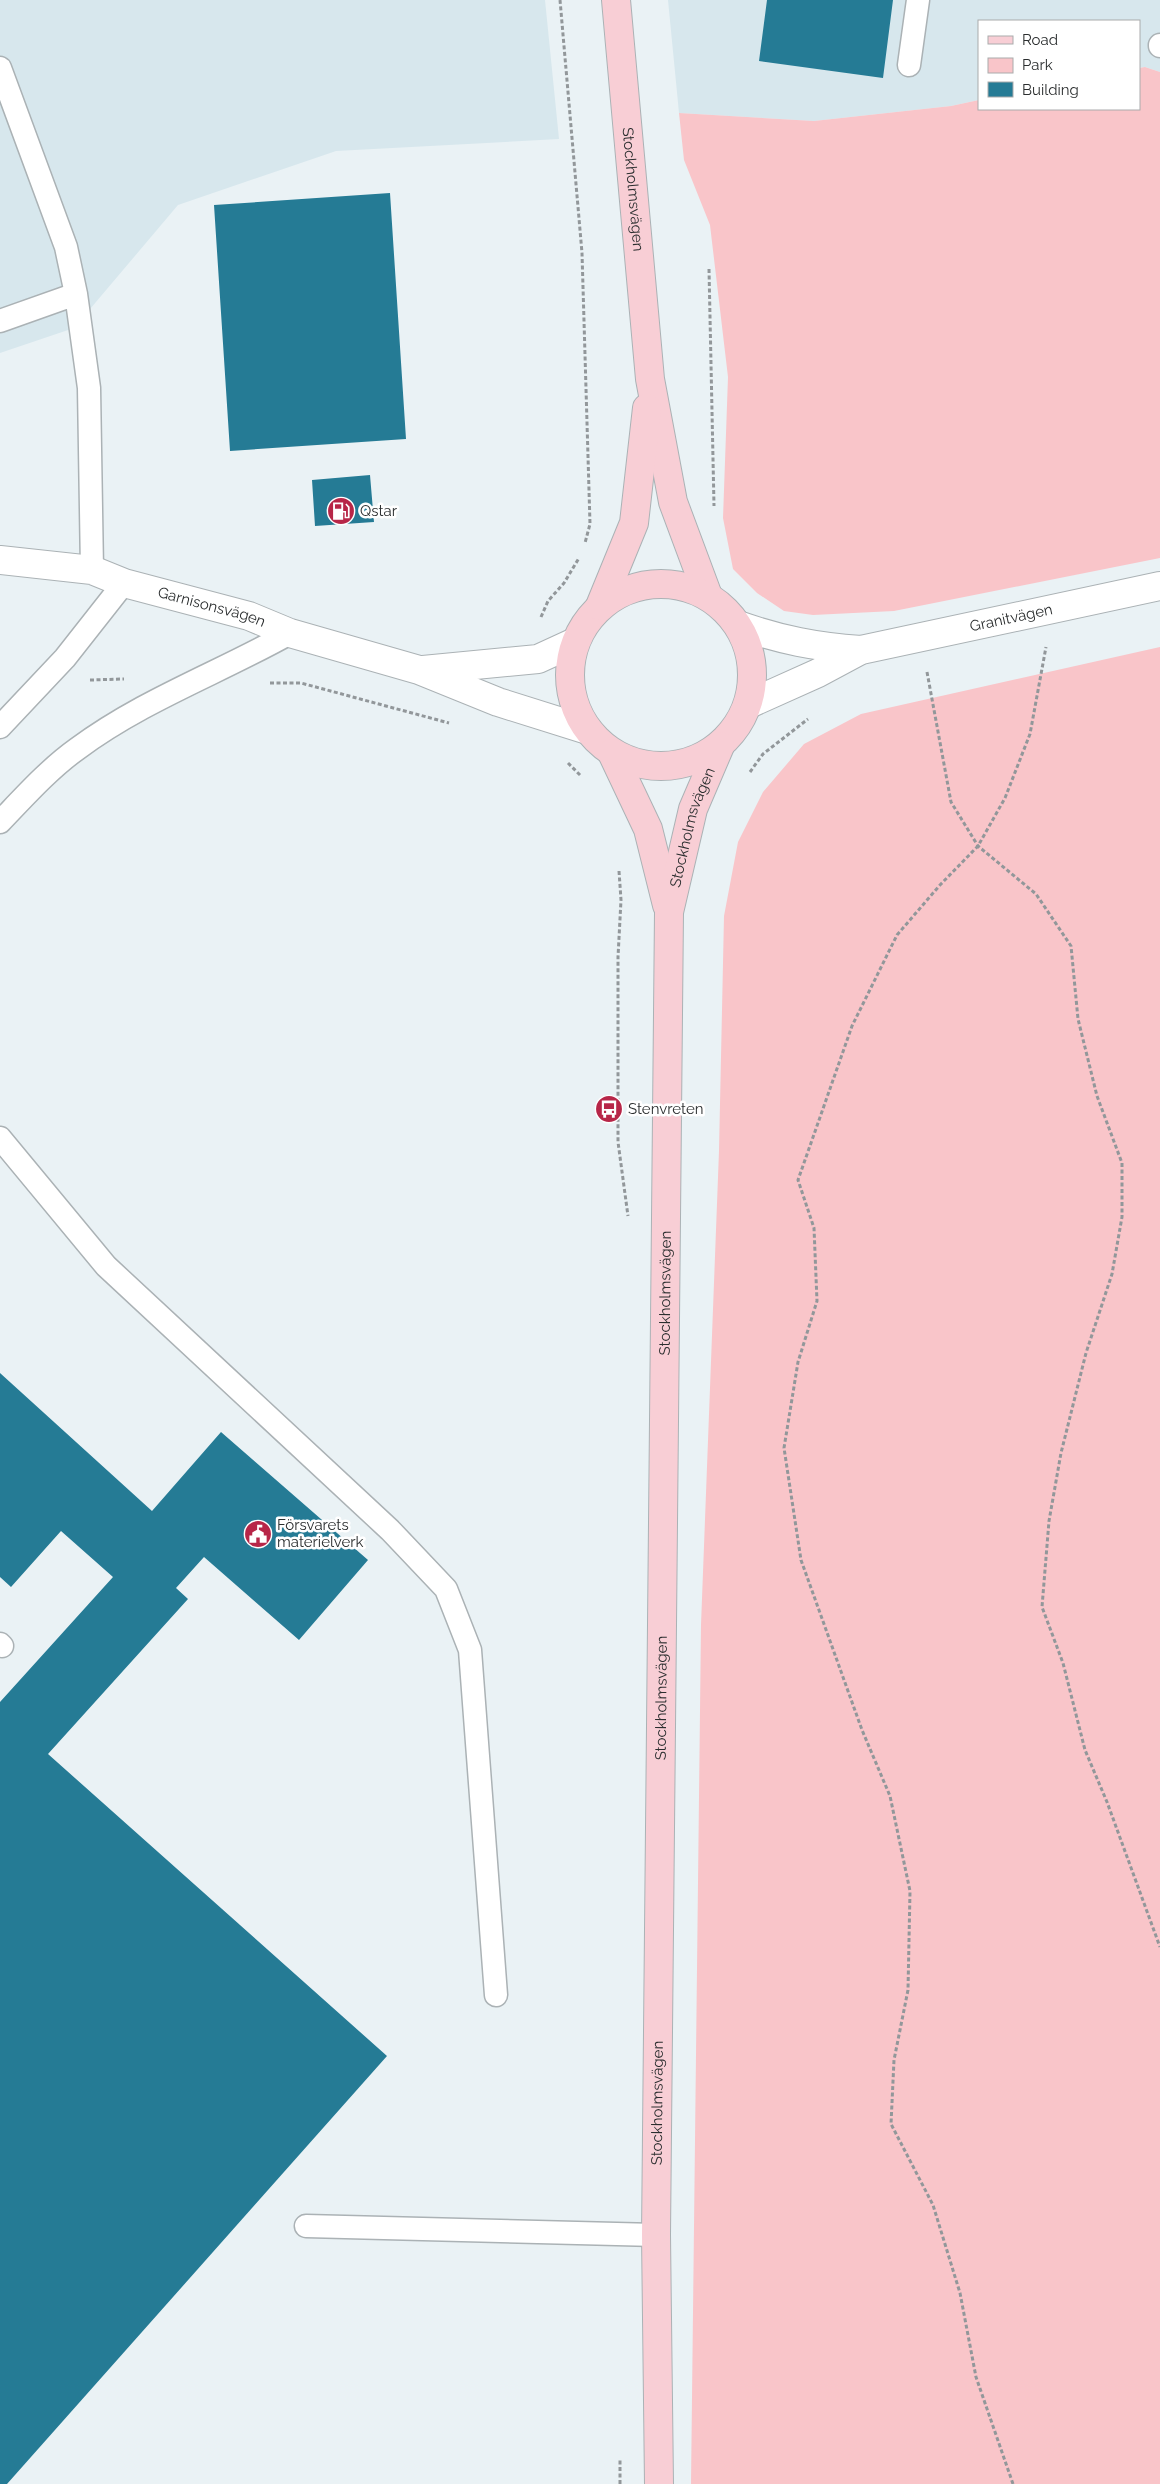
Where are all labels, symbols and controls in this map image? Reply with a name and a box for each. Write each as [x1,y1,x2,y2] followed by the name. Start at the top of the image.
[978,20,1140,110] legend
[1022,31,1058,49] text: Road
[1022,56,1053,74] text: Park
[1022,81,1079,99] text: Building
[618,126,648,252] street label: Stockholmsvägen
[326,496,356,526] fuel station icon: Qstar
[360,502,398,520] place label: Qstar
[156,583,268,631] street label: Garnisonsvägen
[968,600,1054,635] street label: Granitvägen
[666,765,719,889] street label: Stockholmsvägen
[594,1094,624,1124] bus stop icon: Stenvreten
[628,1100,703,1118] place label: Stenvreten
[656,1231,675,1355] street label: Stockholmsvägen
[277,1516,364,1551] place label: Försvarets materielverk
[243,1519,273,1549] public building icon: Försvarets materielverk
[652,1636,671,1760] street label: Stockholmsvägen
[648,2041,667,2165] street label: Stockholmsvägen

